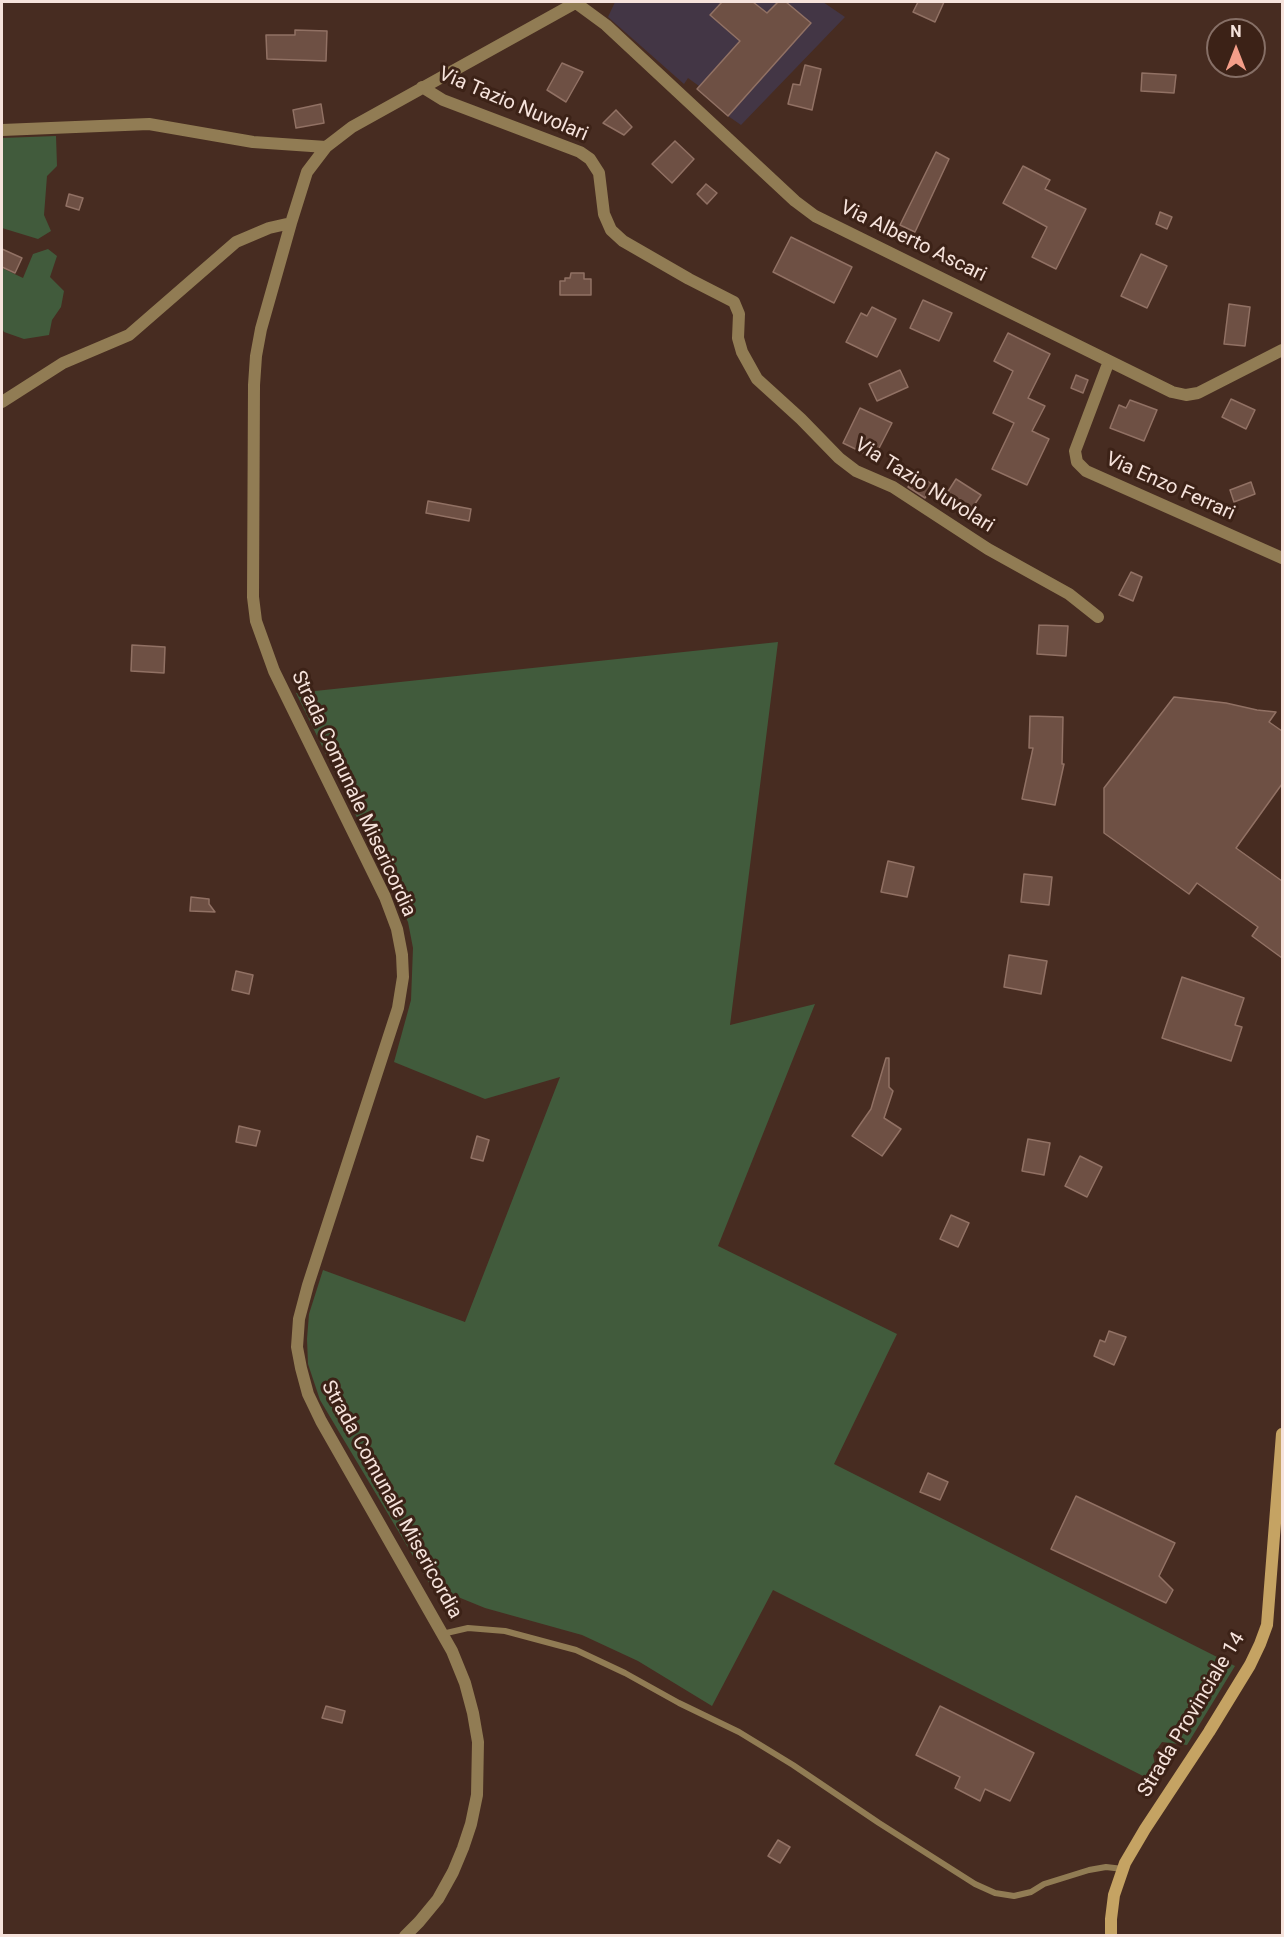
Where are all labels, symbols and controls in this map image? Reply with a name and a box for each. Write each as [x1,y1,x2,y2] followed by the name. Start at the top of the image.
[1206,18,1266,78] north arrow
[1230,22,1242,41] text: N
[435,63,591,147] street label: Via Tazio Nuvolari
[836,196,990,288] street label: Via Alberto Ascari
[850,433,998,539] street label: Via Tazio Nuvolari
[1102,448,1238,526] street label: Via Enzo Ferrari
[285,667,421,921] street label: Strada Comunale Misericordia
[315,1377,467,1623] street label: Strada Comunale Misericordia
[1133,1628,1251,1802] street label: Strada Provinciale 14

